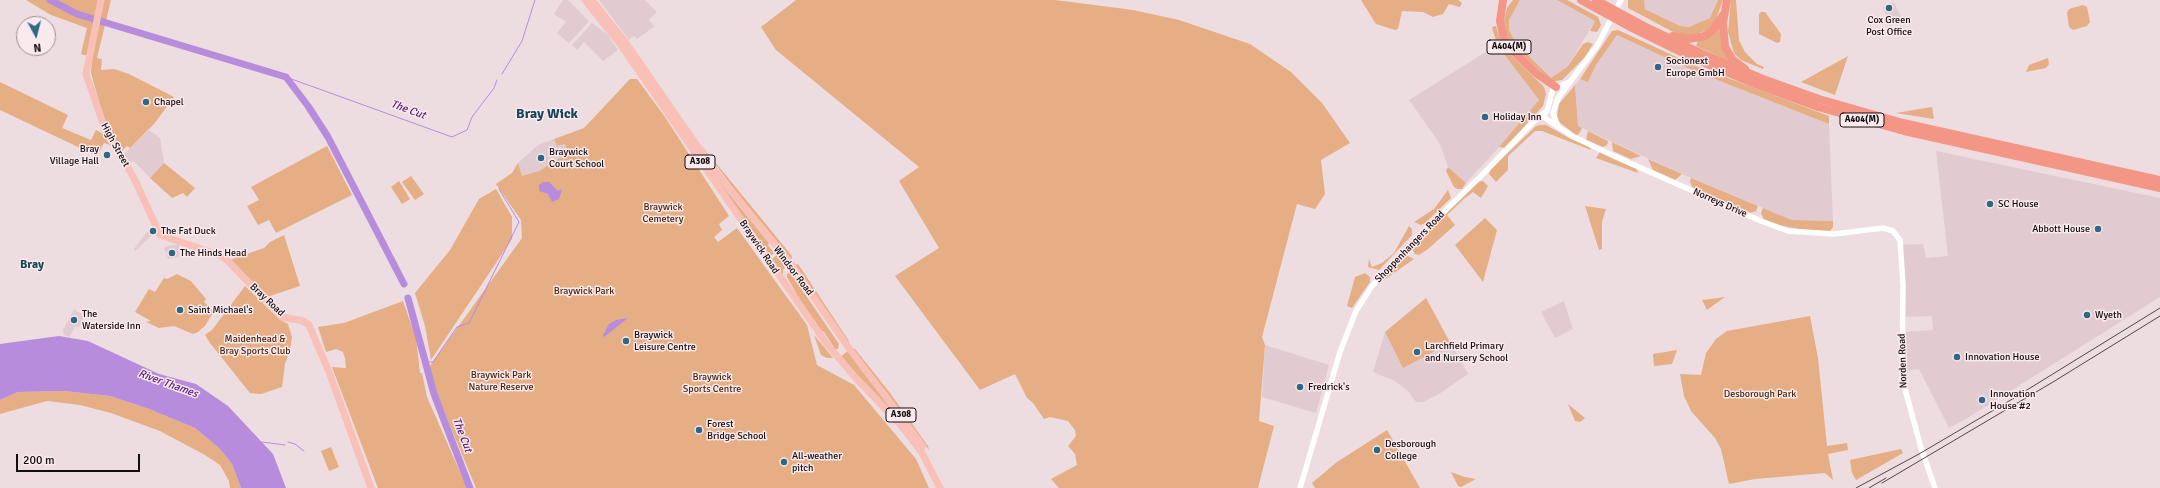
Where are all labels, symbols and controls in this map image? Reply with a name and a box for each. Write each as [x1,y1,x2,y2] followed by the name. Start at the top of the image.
[1884,3,1894,13] marker: Cox Green Post Office
[1866,14,1912,38] place label: Cox Green Post Office
[16,16,56,56] north arrow
[33,40,42,54] text: N
[1487,40,1531,54] road number: A404(M)
[1666,55,1725,78] place label: Socionext Europe GmbH
[1653,62,1663,72] marker: Socionext Europe GmbH
[154,96,184,108] place label: Chapel
[141,97,151,107] marker: Chapel
[389,98,427,122] water label: The Cut
[516,106,578,122] district label: Bray Wick
[1493,111,1542,123] place label: Holiday Inn
[1480,112,1490,122] marker: Holiday Inn
[1840,113,1884,127] road number: A404(M)
[98,121,132,169] street label: High Street
[50,143,99,166] place label: Bray Village Hall
[549,146,604,170] place label: Braywick Court School
[102,150,112,160] marker: Bray Village Hall
[536,153,546,163] marker: Braywick Court School
[685,155,715,169] road number: A308
[1691,186,1749,220] street label: Norreys Drive
[1998,198,2039,210] place label: SC House
[1985,199,1995,209] marker: SC House
[643,201,683,224] park label: Braywick Cemetery
[1373,209,1447,285] street label: Shoppenhangers Road
[737,218,781,276] street label: Braywick Road
[2032,223,2090,235] place label: Abbott House
[2093,224,2103,234] marker: Abbott House
[161,225,216,237] place label: The Fat Duck
[148,226,158,236] marker: The Fat Duck
[771,244,815,298] street label: Windsor Road
[180,247,246,259] place label: The Hinds Head
[167,248,177,258] marker: The Hinds Head
[20,258,44,272] district label: Bray
[247,281,287,319] street label: Bray Road
[554,285,614,297] park label: Braywick Park
[188,304,253,316] place label: Saint Michael's
[175,305,185,315] marker: Saint Michael's
[82,308,141,332] place label: The Waterside Inn
[2095,309,2122,321] place label: Wyeth
[2082,310,2092,320] marker: Wyeth
[69,315,79,325] marker: The Waterside Inn
[634,329,696,352] place label: Braywick Leisure Centre
[220,333,290,356] park label: Maidenhead & Bray Sports Club
[1896,333,1910,389] street label: Norden Road
[621,336,631,346] marker: Braywick Leisure Centre
[1425,340,1508,364] place label: Larchfield Primary and Nursery School
[1412,347,1422,357] marker: Larchfield Primary and Nursery School
[1965,351,2039,363] place label: Innovation House
[1952,352,1962,362] marker: Innovation House
[136,367,200,401] water label: River Thames
[468,369,534,392] park label: Braywick Park Nature Reserve
[683,371,741,394] park label: Braywick Sports Centre
[1308,381,1350,393] place label: Fredrick's
[1295,382,1305,392] marker: Fredrick's
[1724,388,1796,400] park label: Desborough Park
[1990,388,2035,412] place label: Innovation House #2
[1977,395,1987,405] marker: Innovation House #2
[886,408,916,422] road number: A308
[449,416,475,454] water label: The Cut
[707,418,766,442] place label: Forest Bridge School
[694,425,704,435] marker: Forest Bridge School
[1385,438,1436,462] place label: Desborough College
[1372,445,1382,455] marker: Desborough College
[18,446,142,472] scale bar
[792,450,842,474] place label: All-weather pitch
[23,453,55,468] text: 200 m
[779,457,789,467] marker: All-weather pitch

